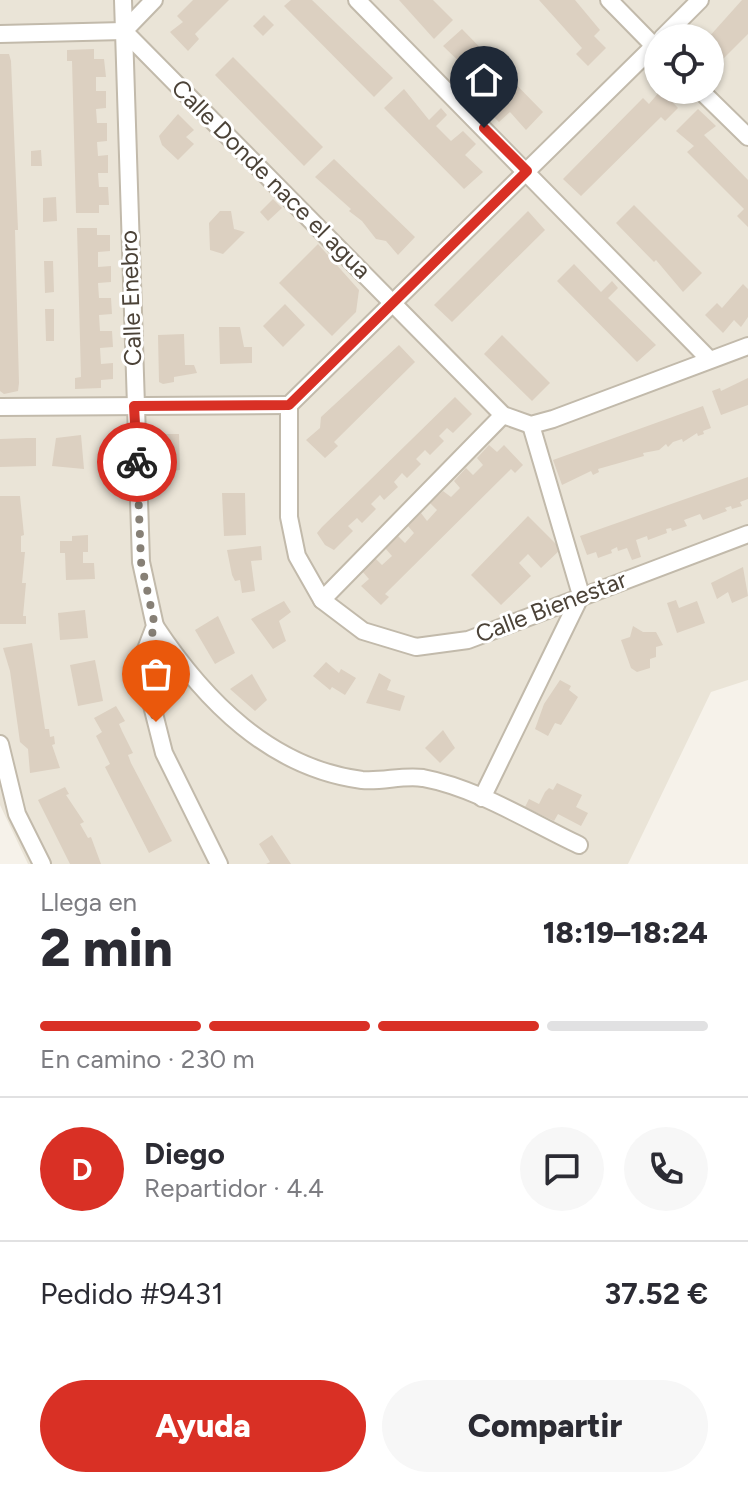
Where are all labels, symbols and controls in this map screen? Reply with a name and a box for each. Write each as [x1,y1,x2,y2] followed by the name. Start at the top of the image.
[644,24,724,104] map controls
[644,24,724,104] button: locate
[450,46,518,128] pin
[462,58,506,102] icon: home
[166,73,377,284] street label: Calle Donde nace el agua
[114,230,147,366] street label: Calle Enebro
[97,422,177,502] courier
[115,440,159,484] icon: bike
[471,564,630,649] street label: Calle Bienestar
[122,640,190,722] pin
[134,652,178,696] icon: bag
[40,886,137,918] text: Llega en
[543,914,708,951] text: 18:19–18:24
[40,917,173,979] text: 2 min
[40,1043,255,1075] text: En camino · 230 m
[520,1127,604,1211] button: chat
[624,1127,708,1211] button: phone
[144,1135,225,1172] text: Diego
[72,1151,93,1188] text: D
[144,1172,324,1204] text: Repartidor · 4.4
[40,1275,224,1312] text: Pedido #9431
[604,1275,708,1312] text: 37.52 €
[40,1380,366,1472] button: Ayuda
[382,1380,708,1472] button: Compartir

